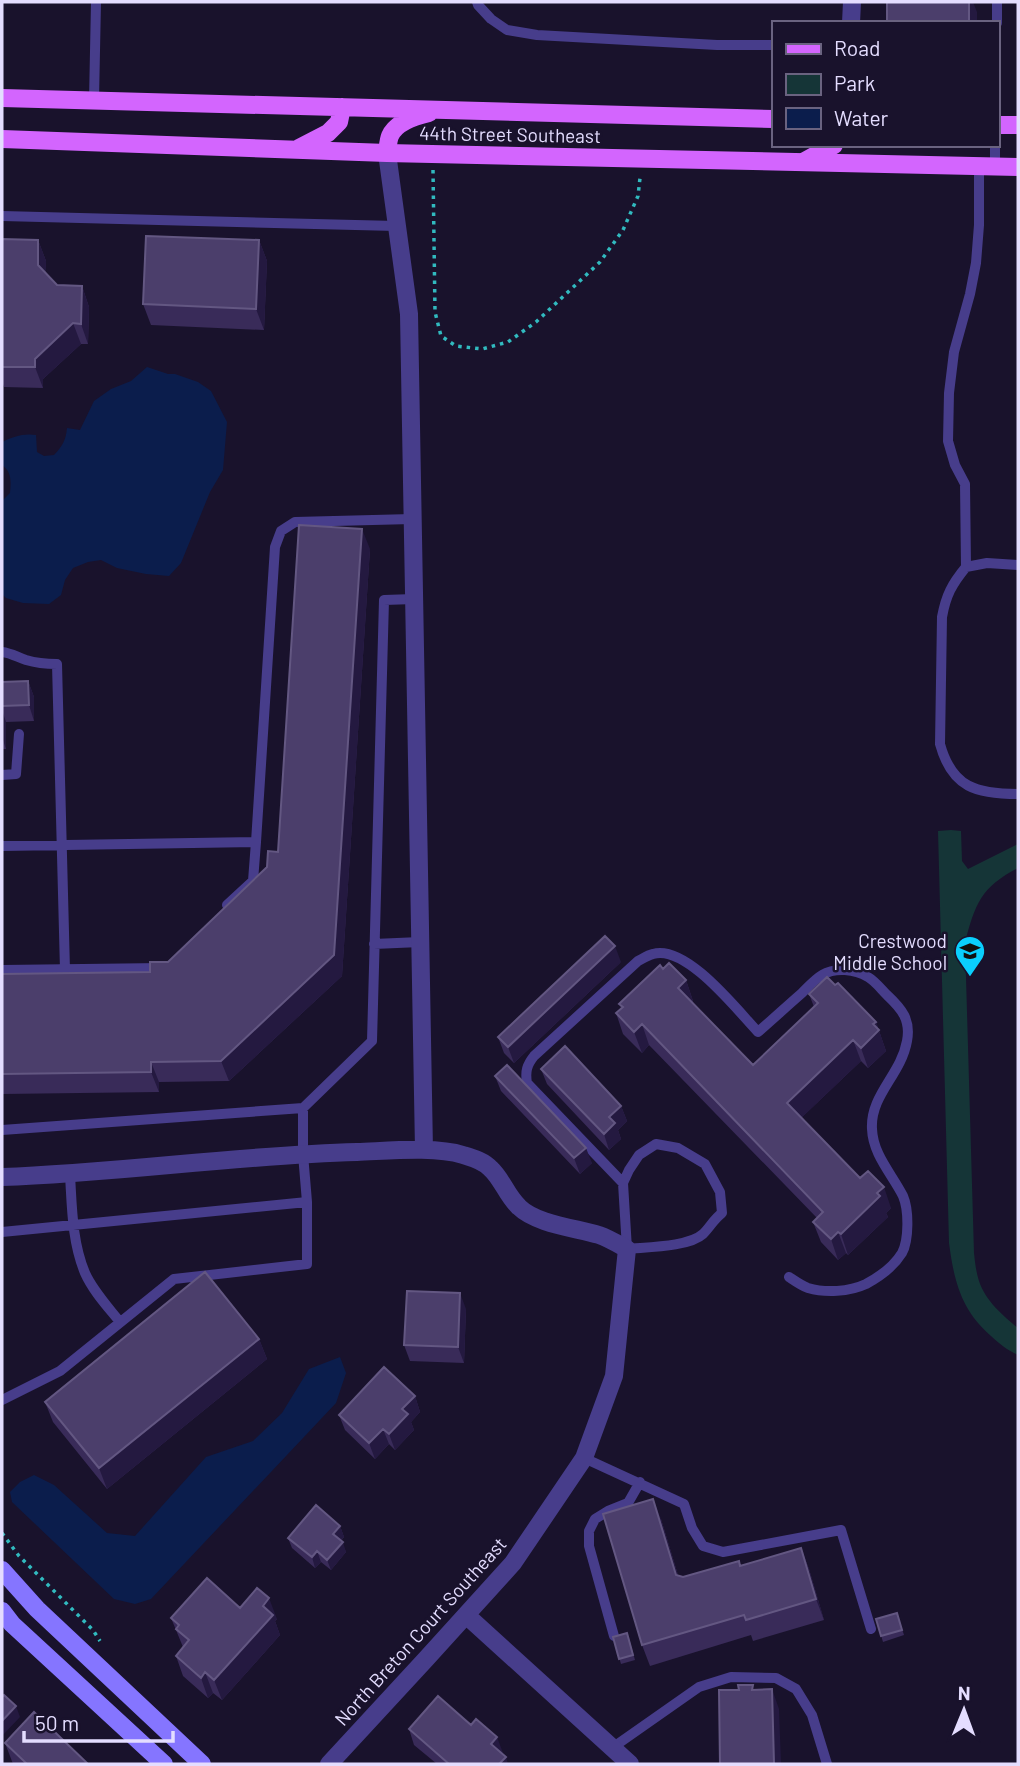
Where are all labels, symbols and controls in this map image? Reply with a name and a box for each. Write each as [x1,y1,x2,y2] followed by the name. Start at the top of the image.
[772,21,999,147] legend
[834,35,880,60] text: Road
[834,70,875,95] text: Park
[834,105,889,130] text: Water
[419,121,601,147] street label: 44th Street Southeast
[833,929,947,974] place label: Crestwood Middle School
[953,934,987,978] school or university icon: Crestwood Middle School
[329,1532,511,1730] street label: North Breton Court Southeast
[929,1675,999,1745] north arrow
[958,1681,971,1704] text: N
[24,1700,173,1744] scale bar
[35,1710,79,1735] text: 50 m

